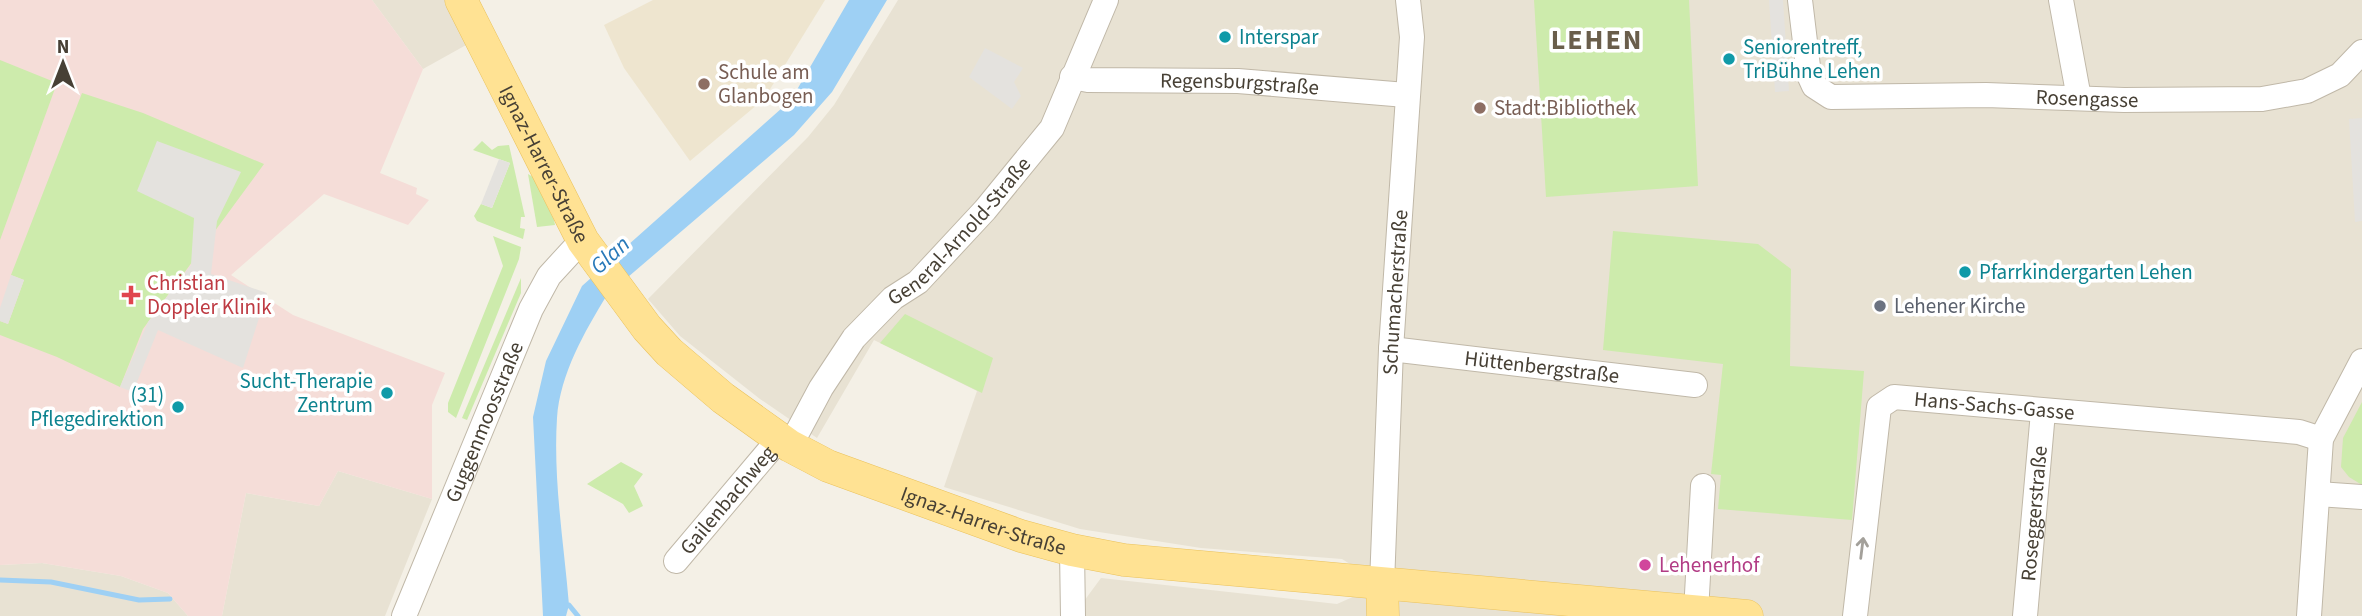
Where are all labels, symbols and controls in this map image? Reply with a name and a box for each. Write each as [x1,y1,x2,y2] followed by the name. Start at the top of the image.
[1551,20,1643,60] district label: LEHEN
[1239,22,1319,52] place label: Interspar
[28,28,98,98] north arrow
[1217,29,1233,45] marker: Interspar
[1743,32,1881,86] place label: Seniorentreff, TriBühne Lehen
[57,34,69,61] text: N
[1721,51,1737,67] marker: Seniorentreff, TriBühne Lehen
[718,57,814,111] place label: Schule am Glanbogen
[1160,65,1320,103] street label: Regensburgstraße
[696,76,712,92] marker: Schule am Glanbogen
[492,80,597,248] street label: Ignaz-Harrer-Straße
[2035,82,2138,115] street label: Rosengasse
[1494,93,1637,123] place label: Stadt:Bibliothek
[1472,100,1488,116] marker: Stadt:Bibliothek
[881,150,1038,313] street label: General-Arnold-Straße
[1375,209,1415,376] street label: Schumacherstraße
[583,228,637,282] water label: Glan
[1979,257,2193,287] place label: Pfarrkindergarten Lehen
[1957,264,1973,280] marker: Pfarrkindergarten Lehen
[147,268,272,322] place label: Christian Doppler Klinik
[121,285,141,305] marker: Christian Doppler Klinik
[1894,291,2025,321] place label: Lehener Kirche
[1872,298,1888,314] marker: Lehener Kirche
[438,337,531,507] street label: Guggenmoosstraße
[1463,343,1621,391] street label: Hüttenbergstraße
[240,366,373,420] place label: Sucht-Therapie Zentrum
[30,380,164,434] place label: (31) Pflegedirektion
[1913,384,2076,428] street label: Hans-Sachs-Gasse
[379,385,395,401] marker: Sucht-Therapie Zentrum
[170,399,186,415] marker: (31) Pflegedirektion
[673,438,783,561] street label: Gailenbachweg
[2013,444,2055,582] street label: Roseggerstraße
[897,479,1070,563] street label: Ignaz-Harrer-Straße
[1856,537,1869,560] one-way arrow
[1659,550,1760,580] place label: Lehenerhof
[1637,557,1653,573] marker: Lehenerhof

